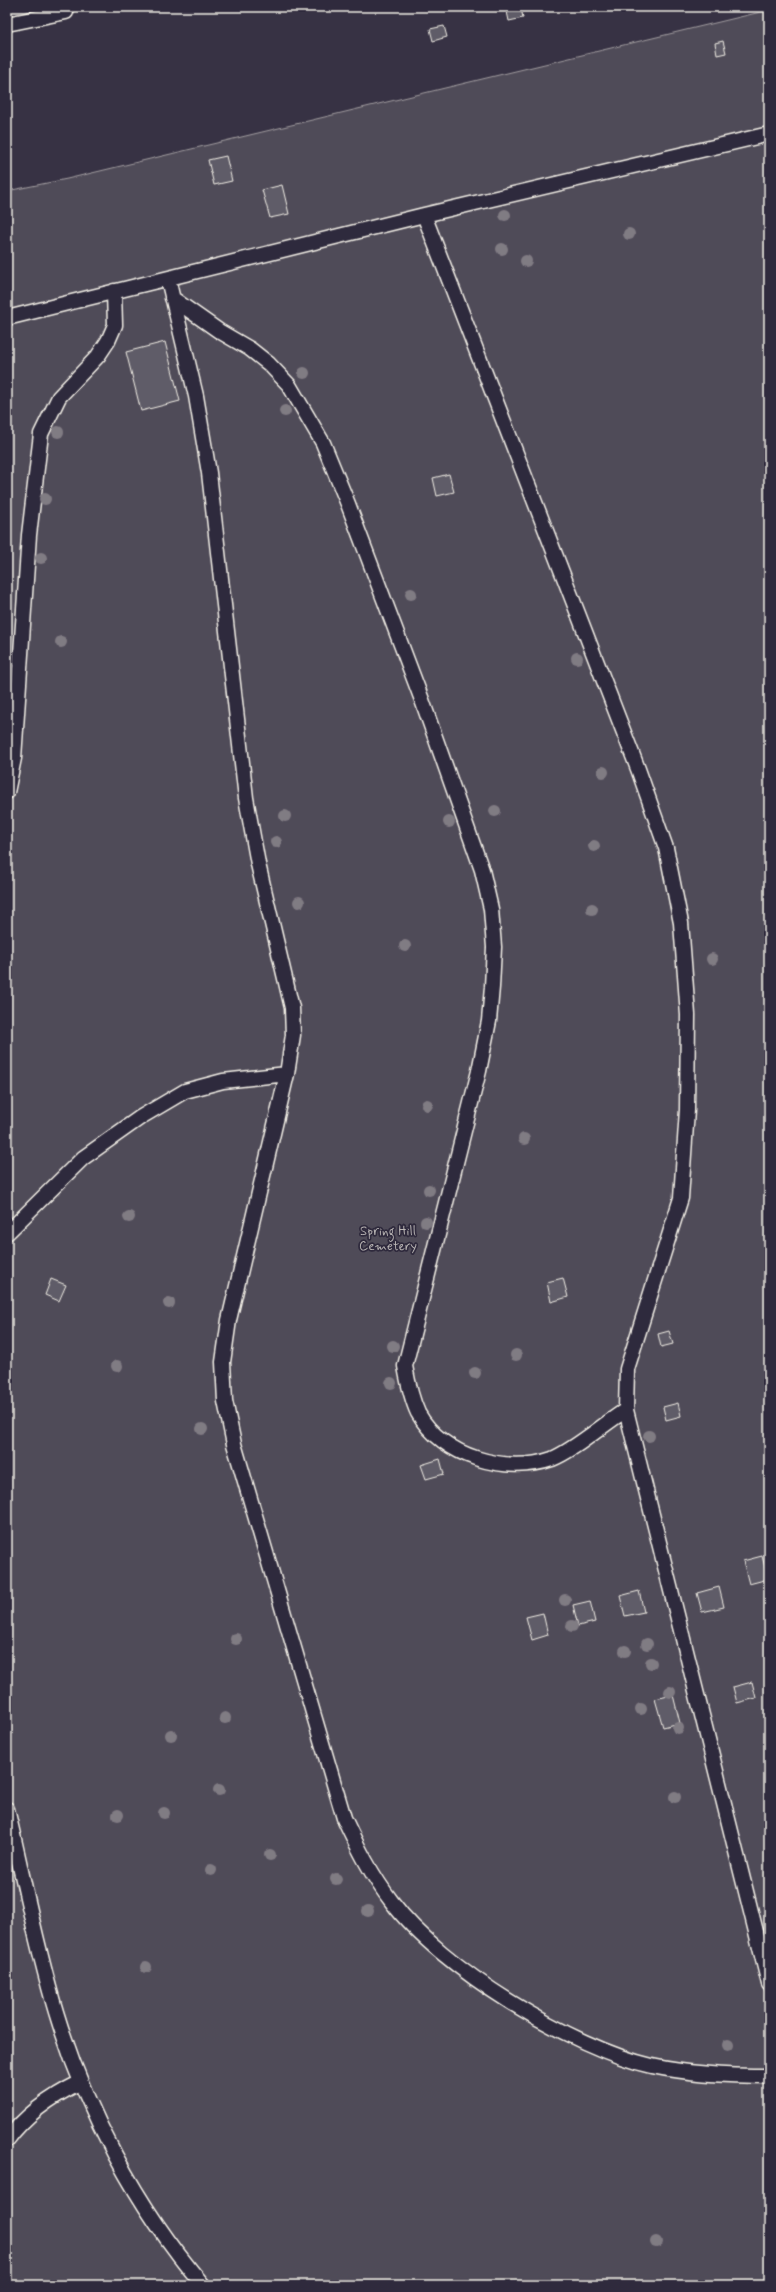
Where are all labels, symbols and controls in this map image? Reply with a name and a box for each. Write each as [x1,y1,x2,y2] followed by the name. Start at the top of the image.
[359,1223,417,1255] park label: Spring Hill Cemetery

